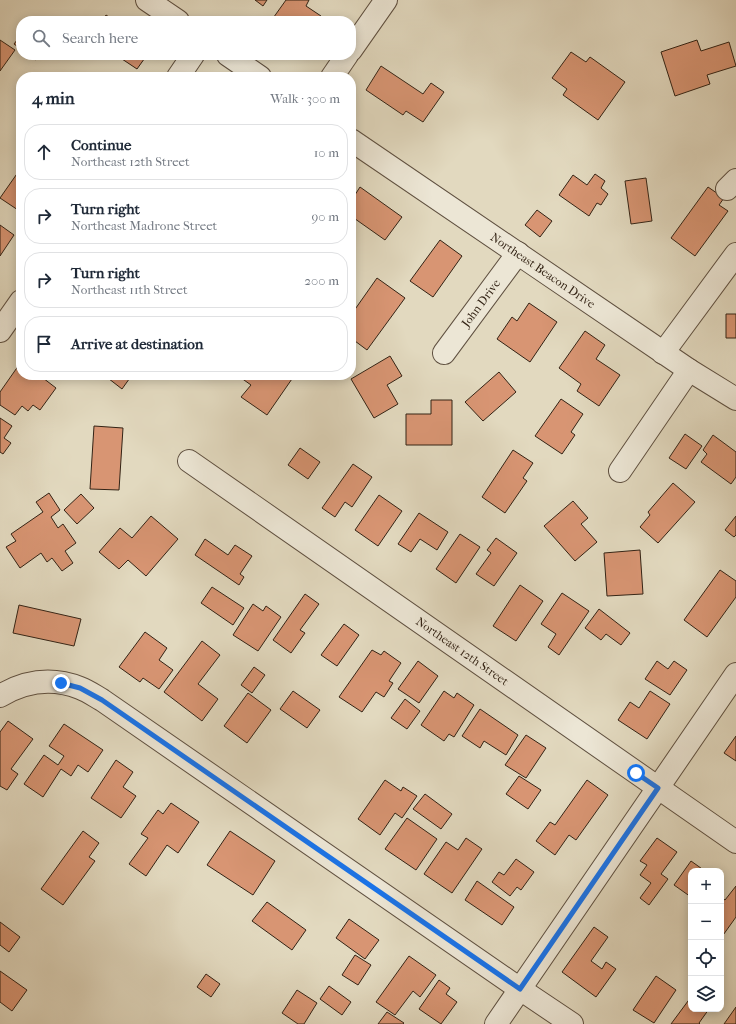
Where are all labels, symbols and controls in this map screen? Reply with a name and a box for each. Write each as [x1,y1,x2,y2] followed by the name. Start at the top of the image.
[16,16,356,60] search box
[30,27,52,49] icon: search
[62,29,138,47] text: Search here
[32,88,75,108] text: 4 min
[270,91,340,106] text: Walk · 300 m
[71,136,131,154] text: Continue
[33,141,55,163] icon: ahead
[314,145,339,160] text: 10 m
[71,154,190,169] text: Northeast 12th Street
[71,200,140,218] text: Turn right
[33,205,55,227] icon: right
[311,209,339,224] text: 90 m
[71,218,217,233] text: Northeast Madrone Street
[488,230,598,311] street label: Northeast Beacon Drive
[71,264,140,282] text: Turn right
[33,269,55,291] icon: right
[304,273,339,288] text: 200 m
[458,276,503,331] street label: John Drive
[71,282,188,297] text: Northeast 11th Street
[33,333,55,355] icon: arrive
[71,335,203,353] text: Arrive at destination
[413,614,512,689] street label: Northeast 12th Street
[52,674,70,692] route end
[627,764,645,782] route start
[688,868,724,1012] map controls
[688,868,724,904] button: +
[688,904,724,940] button: −
[688,940,724,976] button: locate
[688,976,724,1012] button: layers

